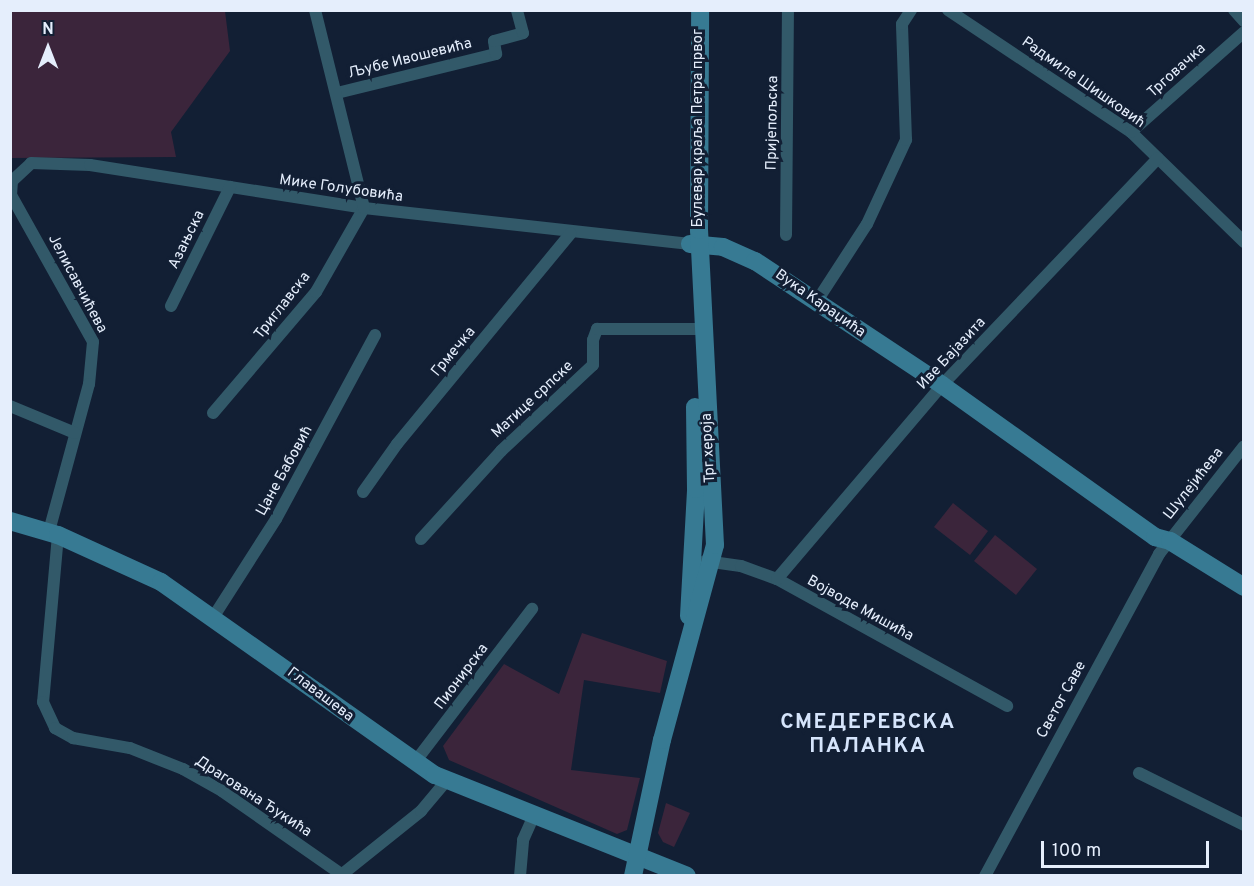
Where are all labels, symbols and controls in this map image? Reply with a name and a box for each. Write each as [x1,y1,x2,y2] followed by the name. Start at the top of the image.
[18,18,78,78] north arrow
[42,20,54,40] text: N
[690,29,708,227] street label: Булевар краља Петра првог
[1018,34,1148,132] street label: Радмиле Шишковић
[346,35,474,83] street label: Љубе Ивошевића
[1144,40,1210,102] street label: Трговачка
[763,76,783,170] street label: Пријепољска
[278,171,404,207] street label: Мике Голубовића
[165,208,209,272] street label: Азањска
[43,232,111,336] street label: Јелисавчићева
[771,266,869,342] street label: Вука Караџића
[251,269,315,343] street label: Триглавска
[914,314,990,394] street label: Иве Бајазита
[428,323,480,381] street label: Грмечка
[488,358,578,442] street label: Матице српске
[698,412,720,484] street label: Трг хероја
[253,423,317,519] street label: Цане Бабовић
[1160,444,1228,524] street label: Шулејићева
[804,572,916,646] street label: Војводе Мишића
[431,640,493,714] street label: Пионирска
[1033,658,1091,742] street label: Светог Саве
[283,664,357,726] street label: Главашева
[780,710,956,760] district label: СМЕДЕРЕВСКА ПАЛАНКА
[191,752,315,842] street label: Драгована Ђукића
[1044,829,1212,867] scale bar
[1052,840,1101,863] text: 100 m

